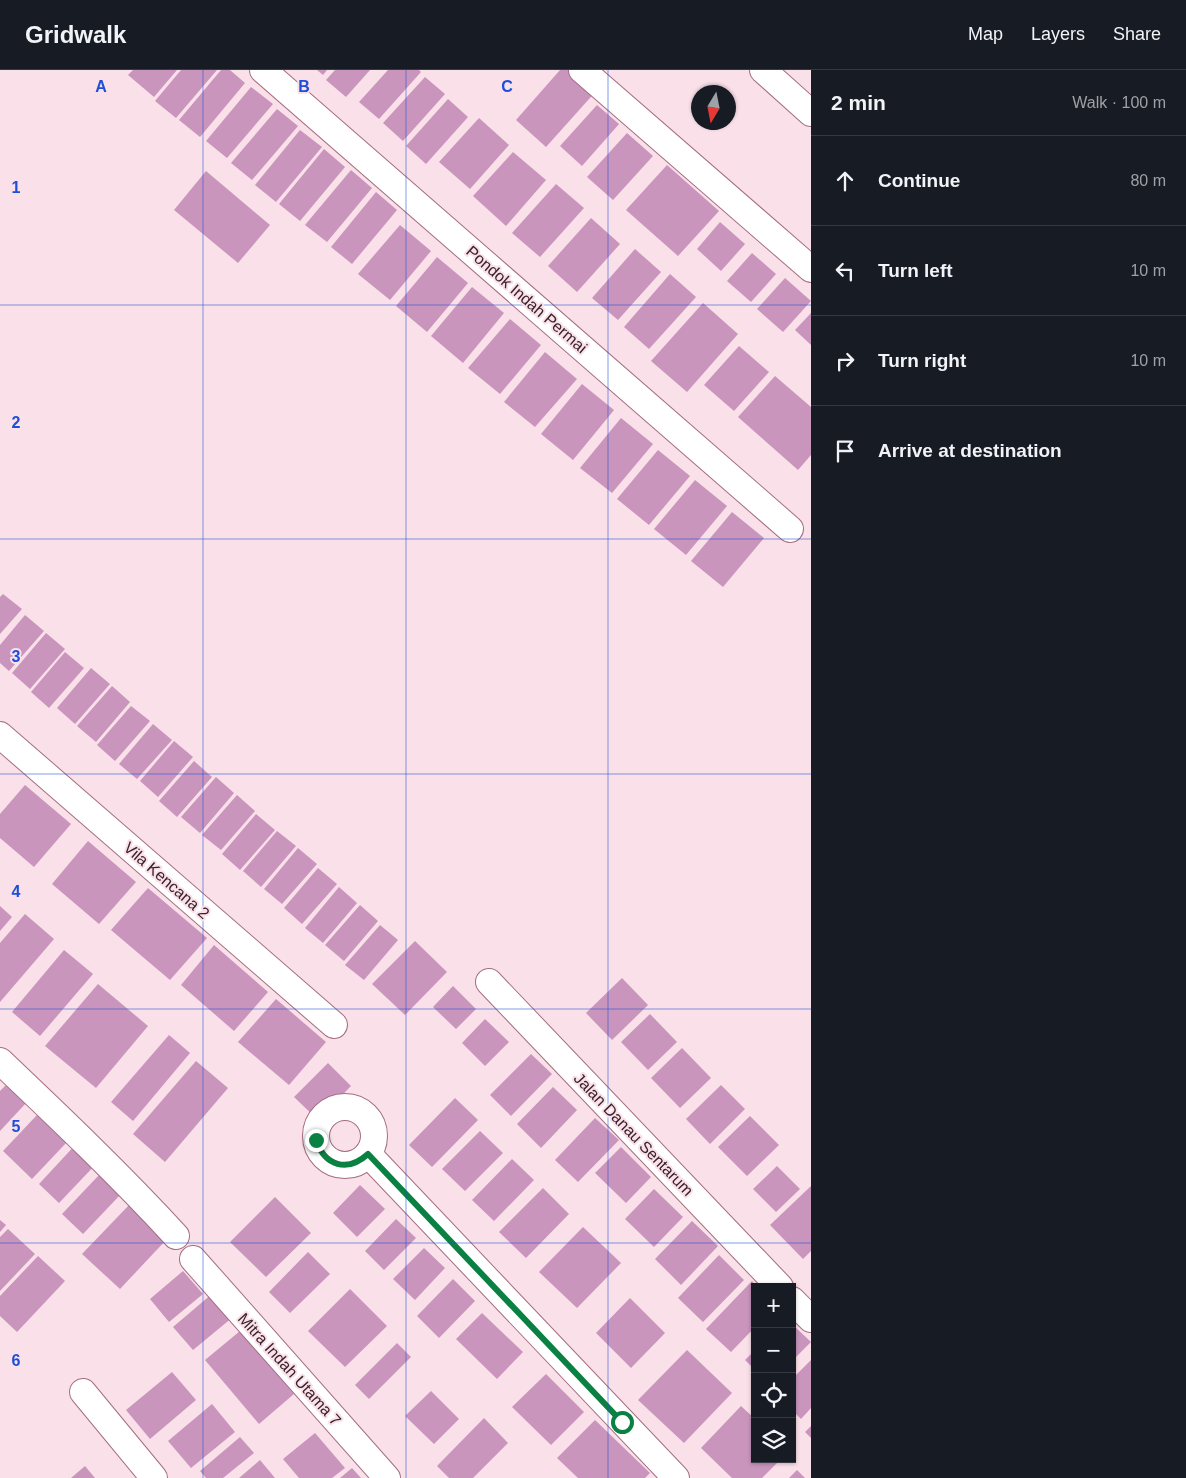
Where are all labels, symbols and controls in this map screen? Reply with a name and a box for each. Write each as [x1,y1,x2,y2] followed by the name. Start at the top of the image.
[25,21,126,48] text: Gridwalk
[968,24,1003,44] text: Map
[1031,24,1085,44] text: Layers
[1113,24,1161,44] text: Share
[95,78,107,95] text: A
[298,78,310,95] text: B
[501,78,513,95] text: C
[691,85,736,130] north arrow
[831,91,886,114] text: 2 min
[1072,94,1166,111] text: Walk · 100 m
[831,167,859,195] icon: ahead
[878,170,960,191] text: Continue
[1130,172,1166,189] text: 80 m
[12,179,21,196] text: 1
[463,242,590,356] street label: Pondok Indah Permai
[831,257,859,285] icon: left
[878,260,953,281] text: Turn left
[1130,262,1166,279] text: 10 m
[831,347,859,375] icon: right
[878,350,966,371] text: Turn right
[1130,352,1166,369] text: 10 m
[12,414,21,431] text: 2
[831,437,859,465] icon: arrive
[878,440,1062,461] text: Arrive at destination
[12,648,21,665] text: 3
[121,839,213,922] street label: Vila Kencana 2
[12,883,21,900] text: 4
[571,1070,697,1199] street label: Jalan Danau Sentarum
[12,1118,21,1135] text: 5
[305,1129,328,1152] route end
[751,1283,796,1463] map controls
[751,1283,796,1328] button: +
[235,1310,345,1429] street label: Mitra Indah Utama 7
[751,1328,796,1373] button: −
[12,1352,21,1369] text: 6
[751,1373,796,1418] button: locate
[611,1411,634,1434] route start
[751,1418,796,1463] button: layers

